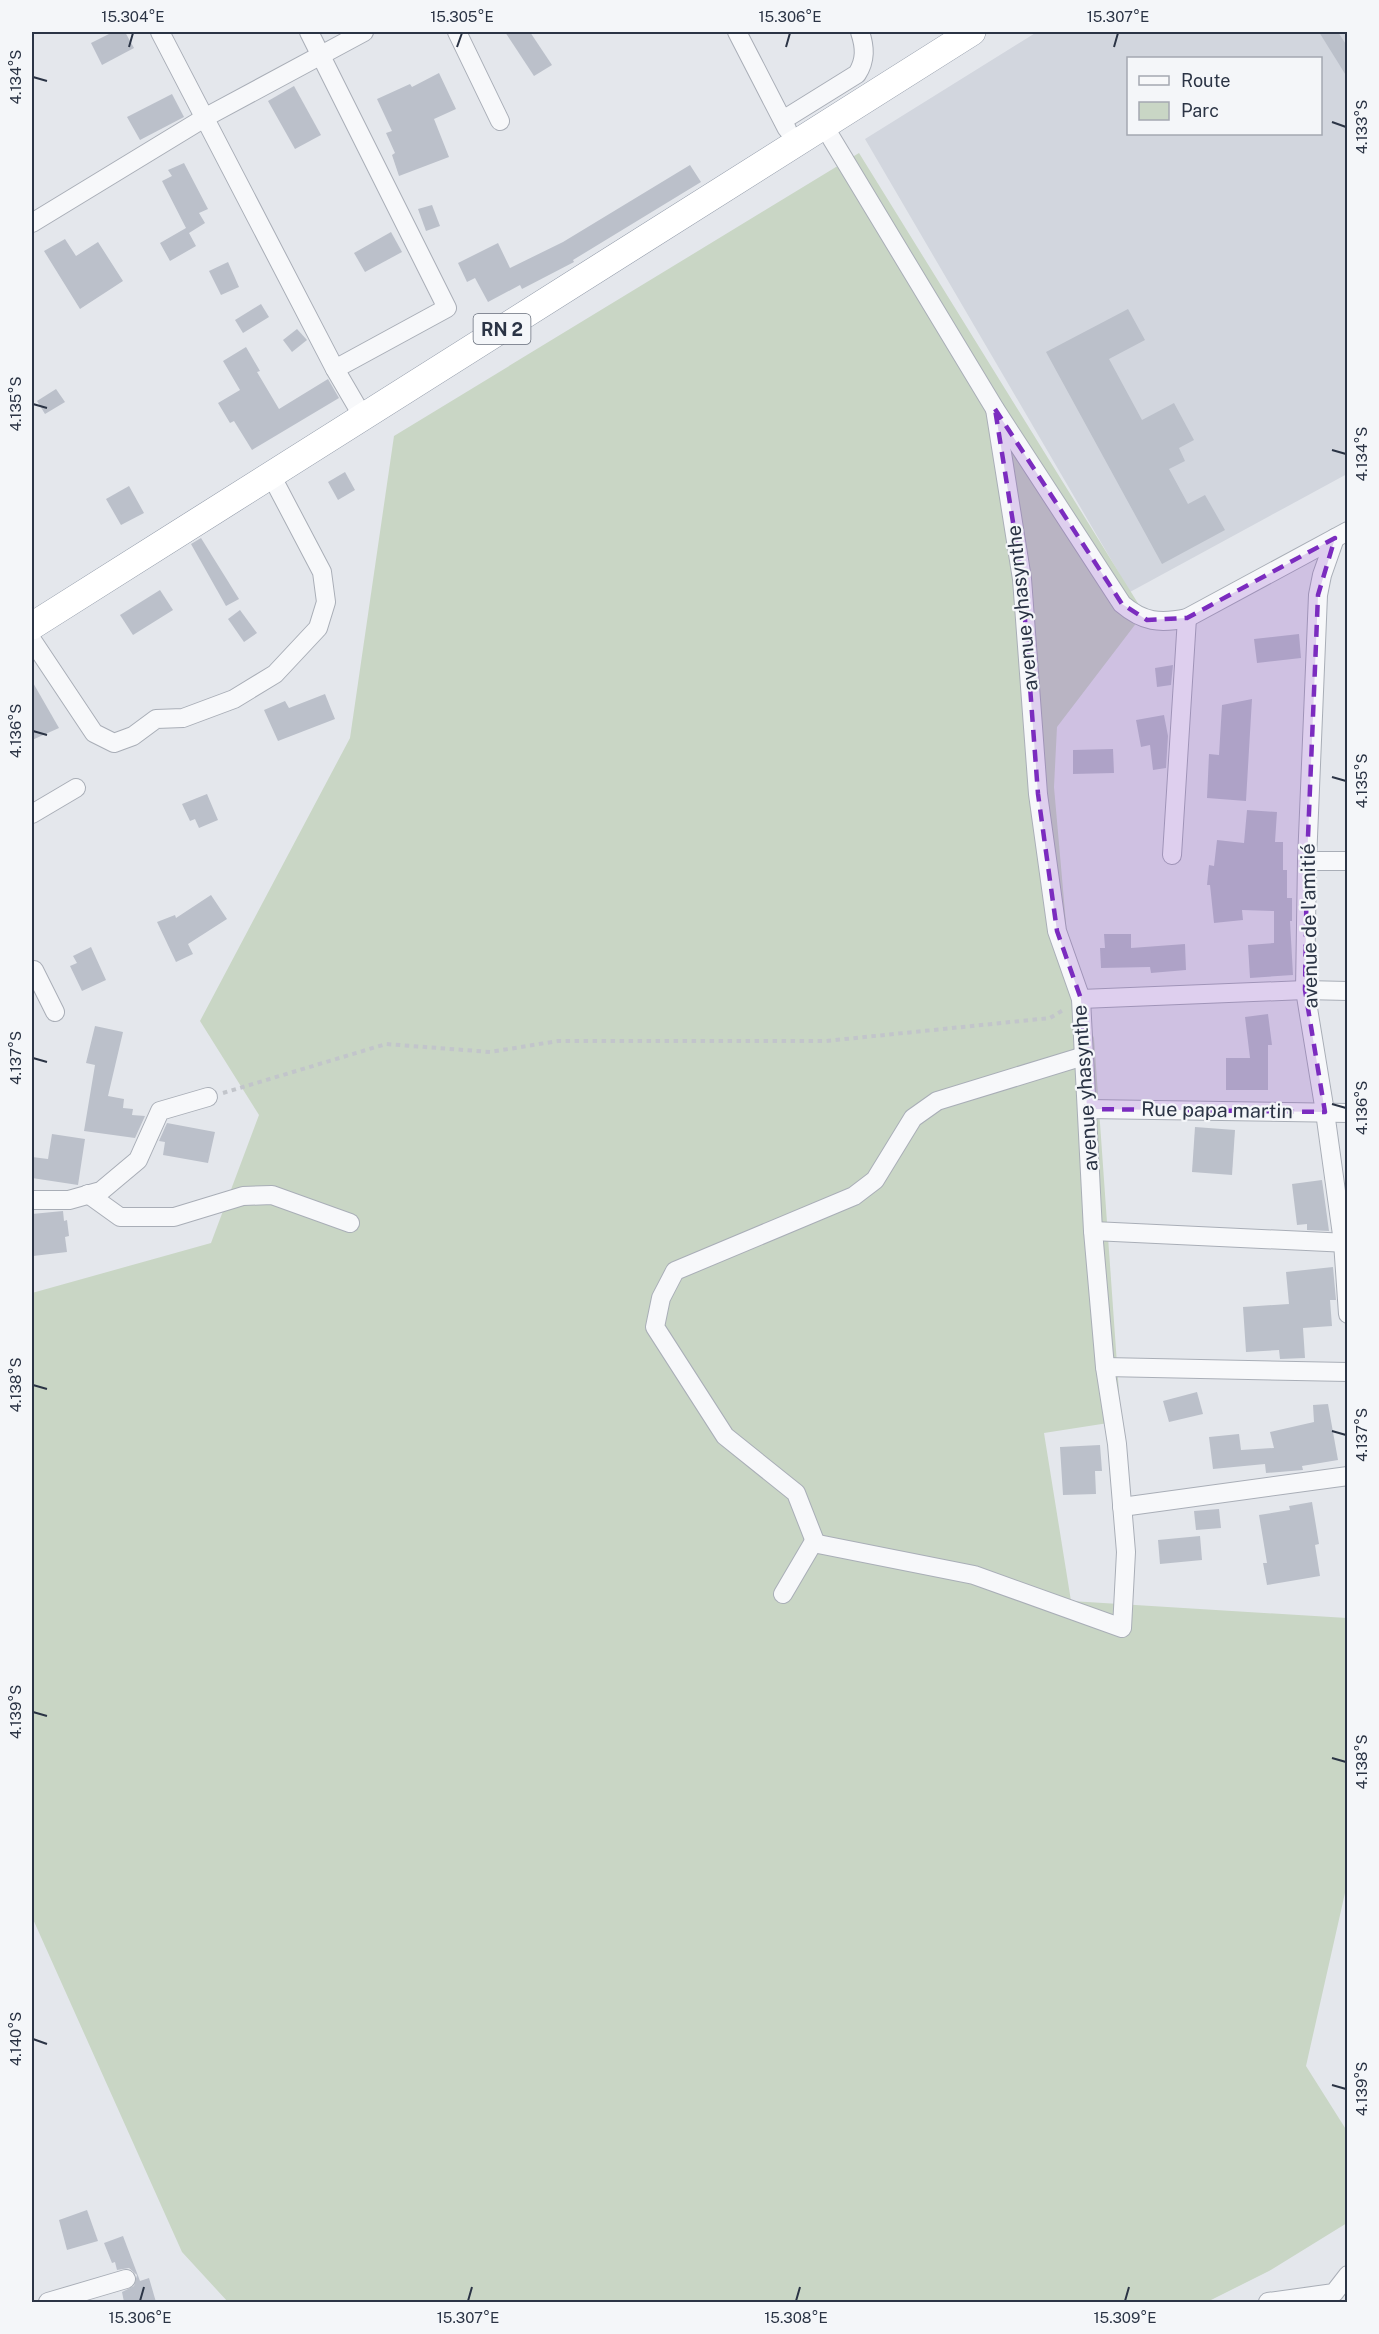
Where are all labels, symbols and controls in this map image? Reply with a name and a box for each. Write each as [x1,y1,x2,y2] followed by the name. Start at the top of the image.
[101,8,165,25] text: 15.304°E
[430,8,494,25] text: 15.305°E
[758,8,822,25] text: 15.306°E
[1087,8,1149,25] text: 15.307°E
[7,50,24,104] text: 4.134°S
[1127,57,1322,135] legend
[1181,70,1230,91] text: Route
[1181,100,1219,121] text: Parc
[1353,100,1370,154] text: 4.133°S
[474,314,530,344] road number: RN 2
[7,377,24,431] text: 4.135°S
[1353,427,1370,481] text: 4.134°S
[1001,524,1043,692] street label: avenue yhasynthe
[7,704,24,758] text: 4.136°S
[1353,754,1370,808] text: 4.135°S
[1296,843,1322,1009] street label: avenue de l'amitié
[1067,1004,1103,1172] street label: avenue yhasynthe
[7,1031,24,1085] text: 4.137°S
[1353,1081,1370,1135] text: 4.136°S
[1141,1097,1293,1123] street label: Rue papa martin
[7,1358,24,1412] text: 4.138°S
[1353,1408,1370,1462] text: 4.137°S
[7,1685,24,1739] text: 4.139°S
[1353,1735,1370,1789] text: 4.138°S
[7,2012,24,2066] text: 4.140°S
[1353,2062,1370,2116] text: 4.139°S
[108,2309,172,2326] text: 15.306°E
[437,2309,499,2326] text: 15.307°E
[764,2309,828,2326] text: 15.308°E
[1093,2309,1157,2326] text: 15.309°E

